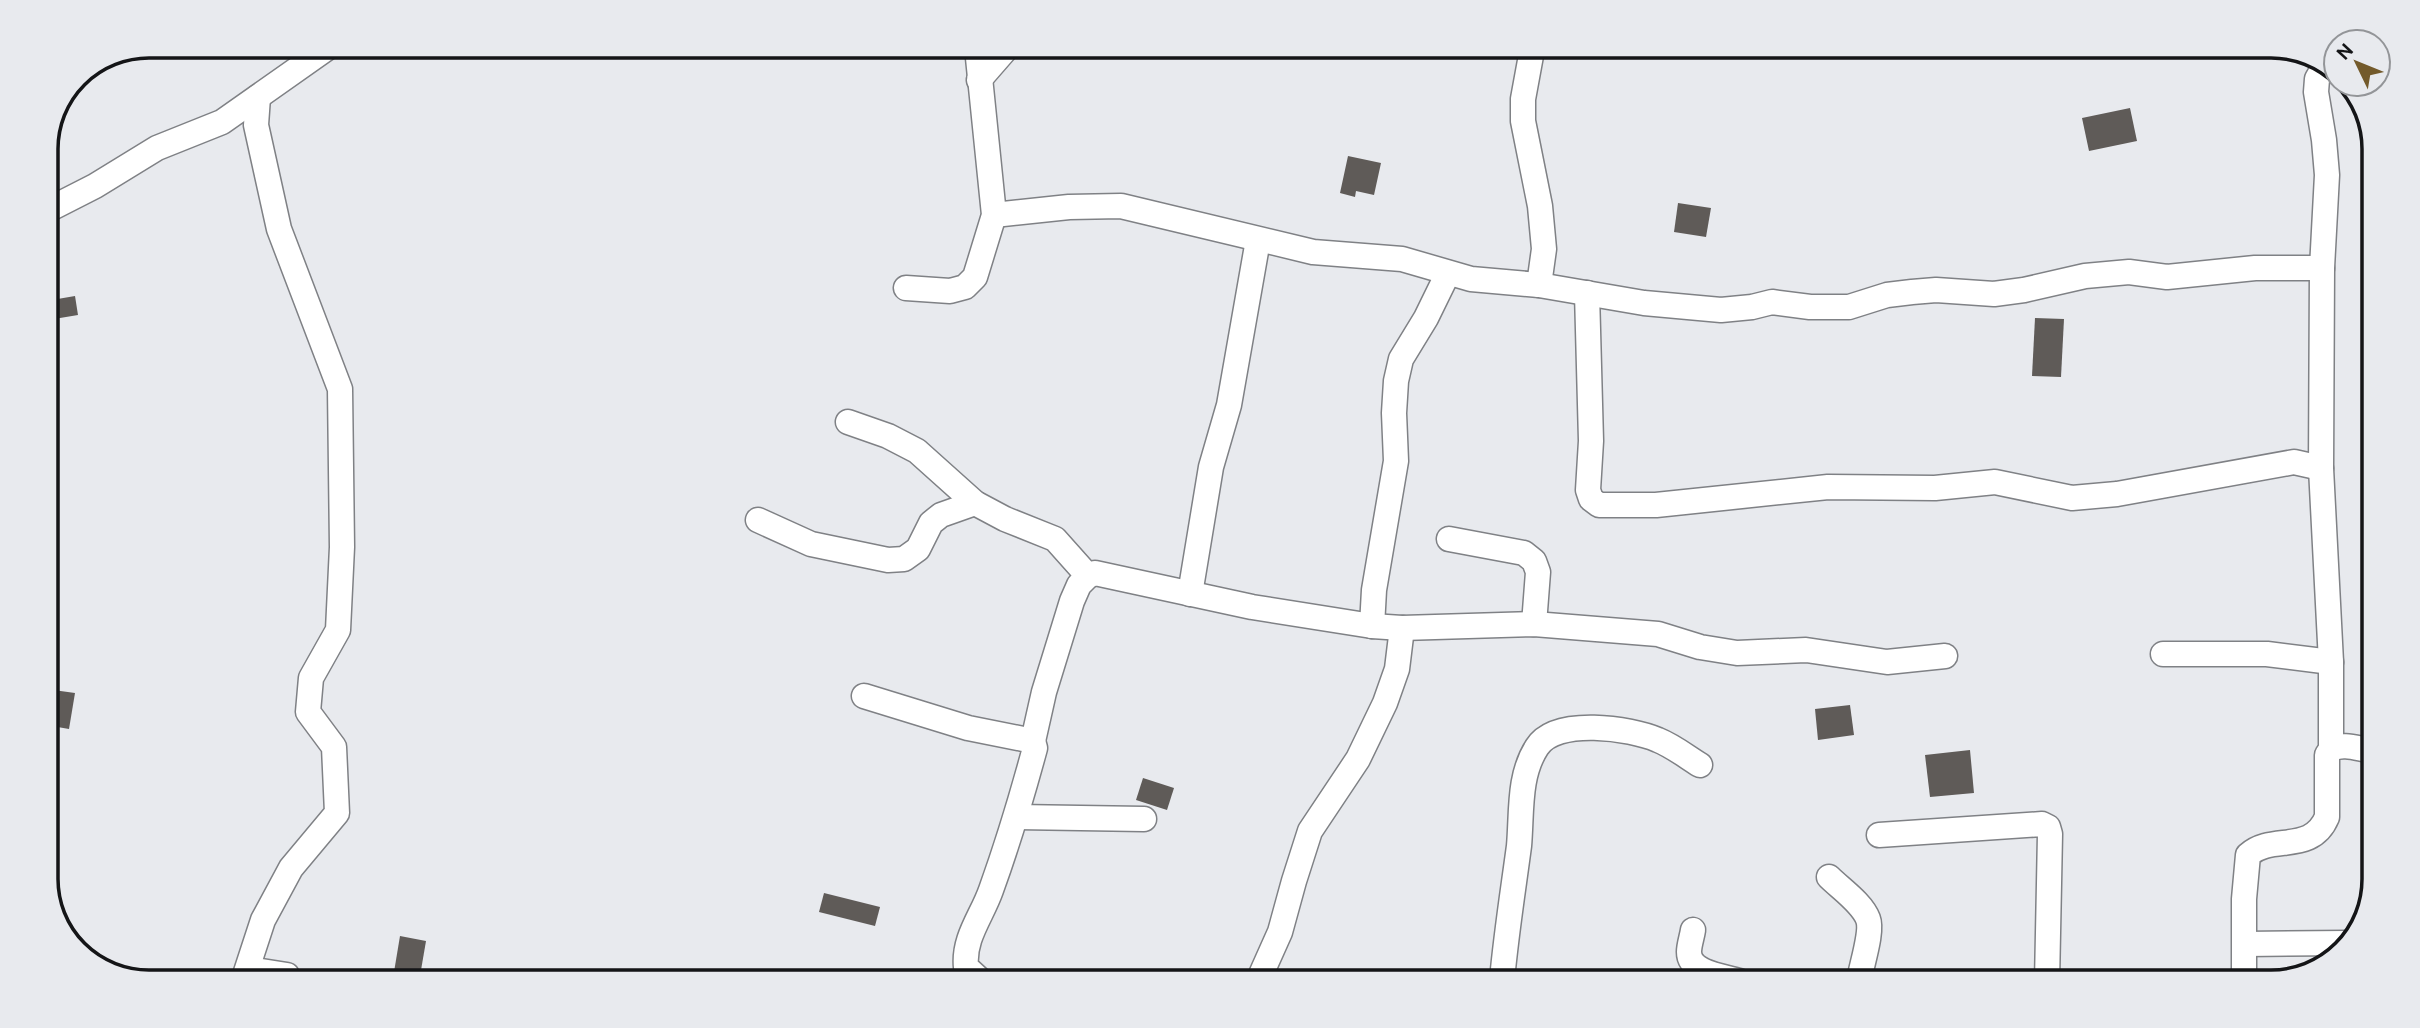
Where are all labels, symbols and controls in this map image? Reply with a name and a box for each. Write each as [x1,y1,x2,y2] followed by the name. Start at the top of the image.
[2322,28,2392,98] north arrow
[2332,39,2357,64] text: N

